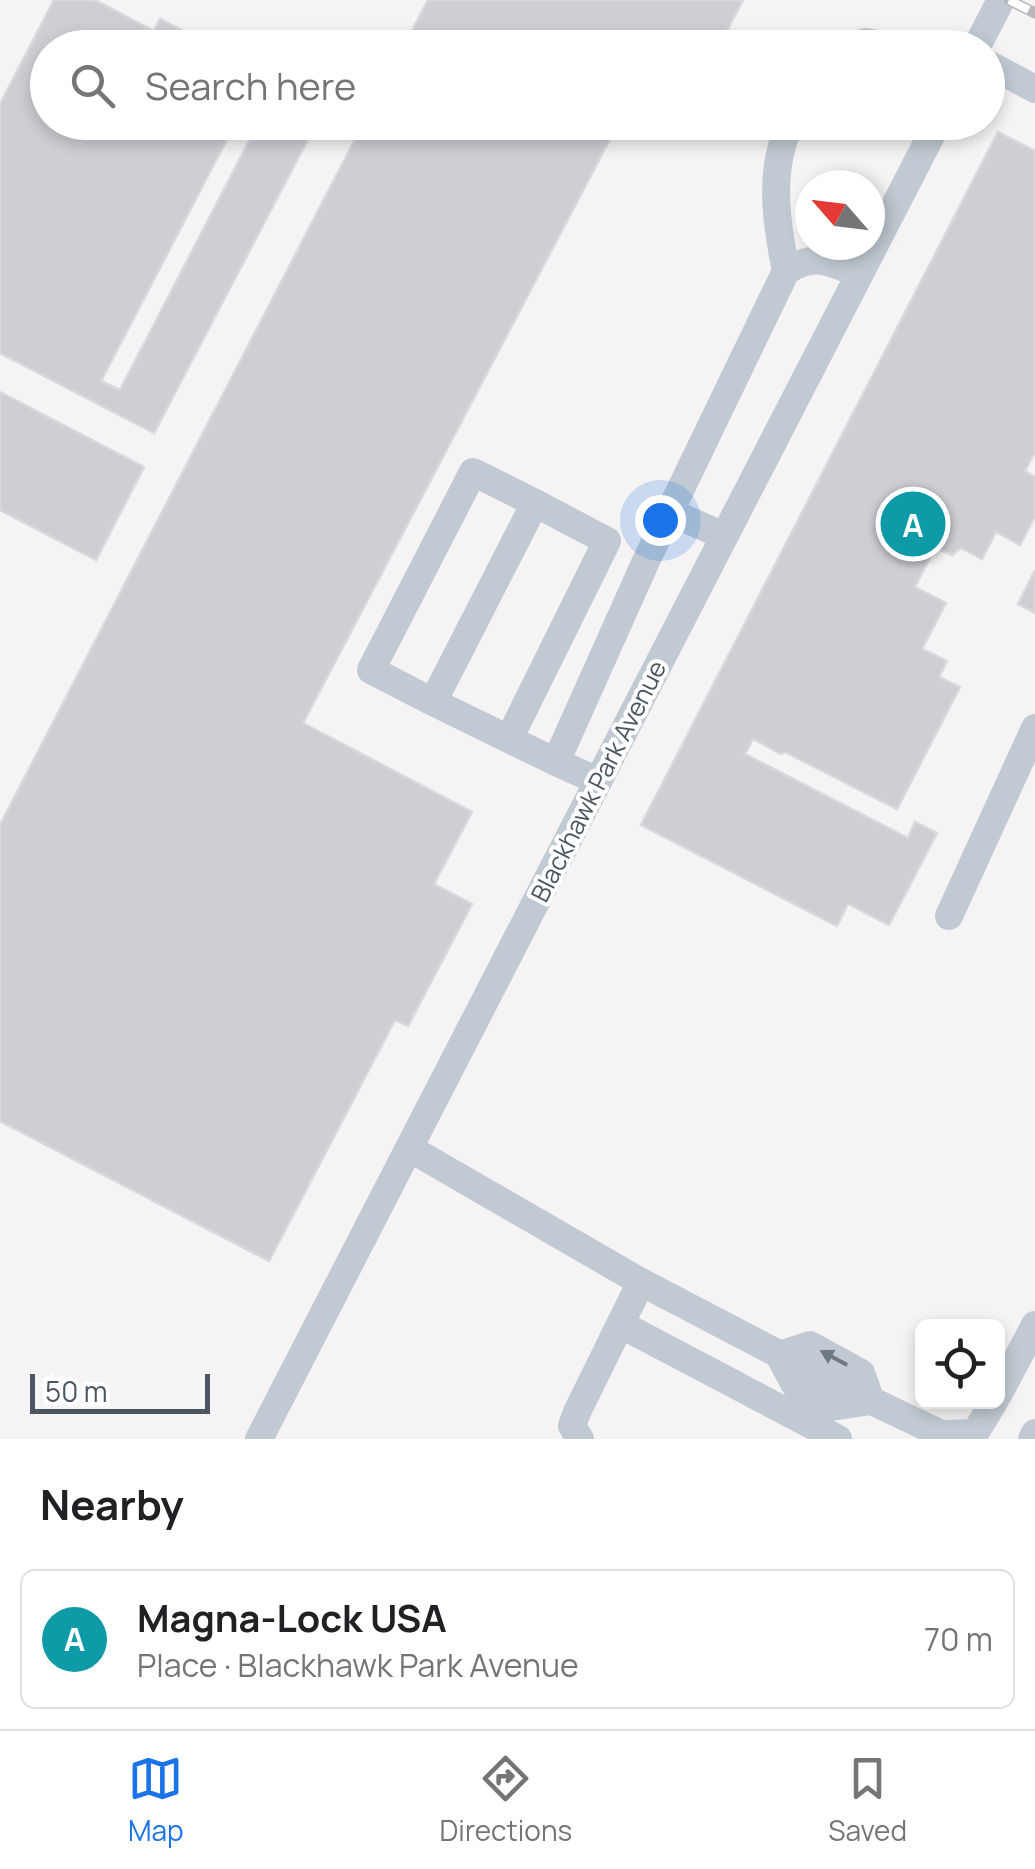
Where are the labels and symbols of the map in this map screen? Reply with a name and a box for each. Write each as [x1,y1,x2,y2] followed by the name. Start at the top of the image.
[795,170,885,260] north arrow
[880,486,946,562] pin: A
[635,495,686,546] your location
[522,654,674,908] street label: Blackhawk Park Avenue
[820,1350,849,1367] one-way arrow
[30,1369,210,1414] scale bar

